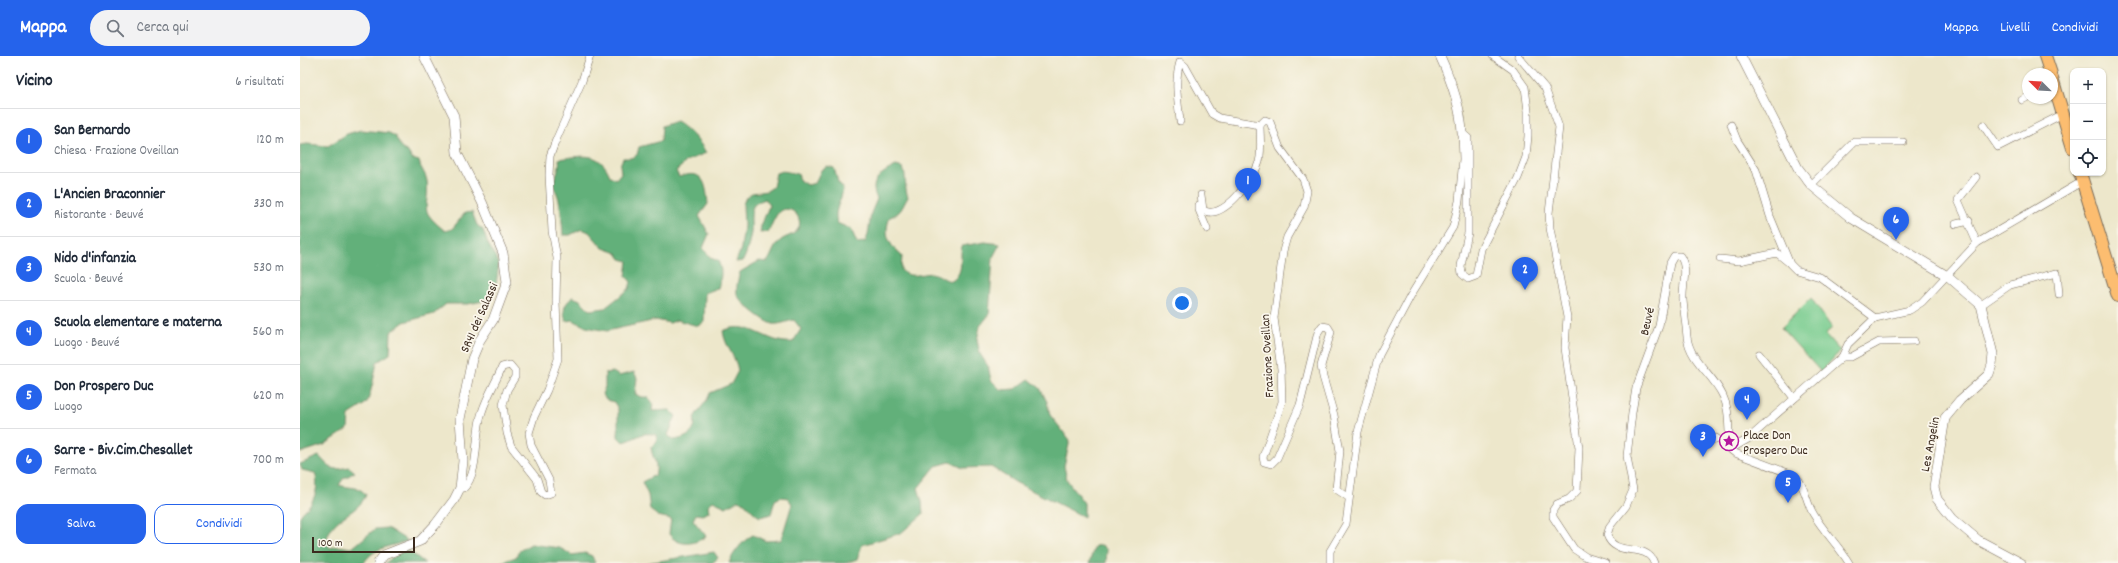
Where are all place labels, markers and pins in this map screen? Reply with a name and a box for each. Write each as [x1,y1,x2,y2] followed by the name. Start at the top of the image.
[1235,168,1261,201] pin: 1
[1883,207,1909,240] pin: 6
[1512,257,1538,290] pin: 2
[1734,387,1760,420] pin: 4
[1690,424,1716,457] pin: 3
[1743,427,1808,461] place label: Place Don Prospero Duc
[1718,430,1740,452] place icon: Place Don Prospero Duc
[1775,470,1801,503] pin: 5

